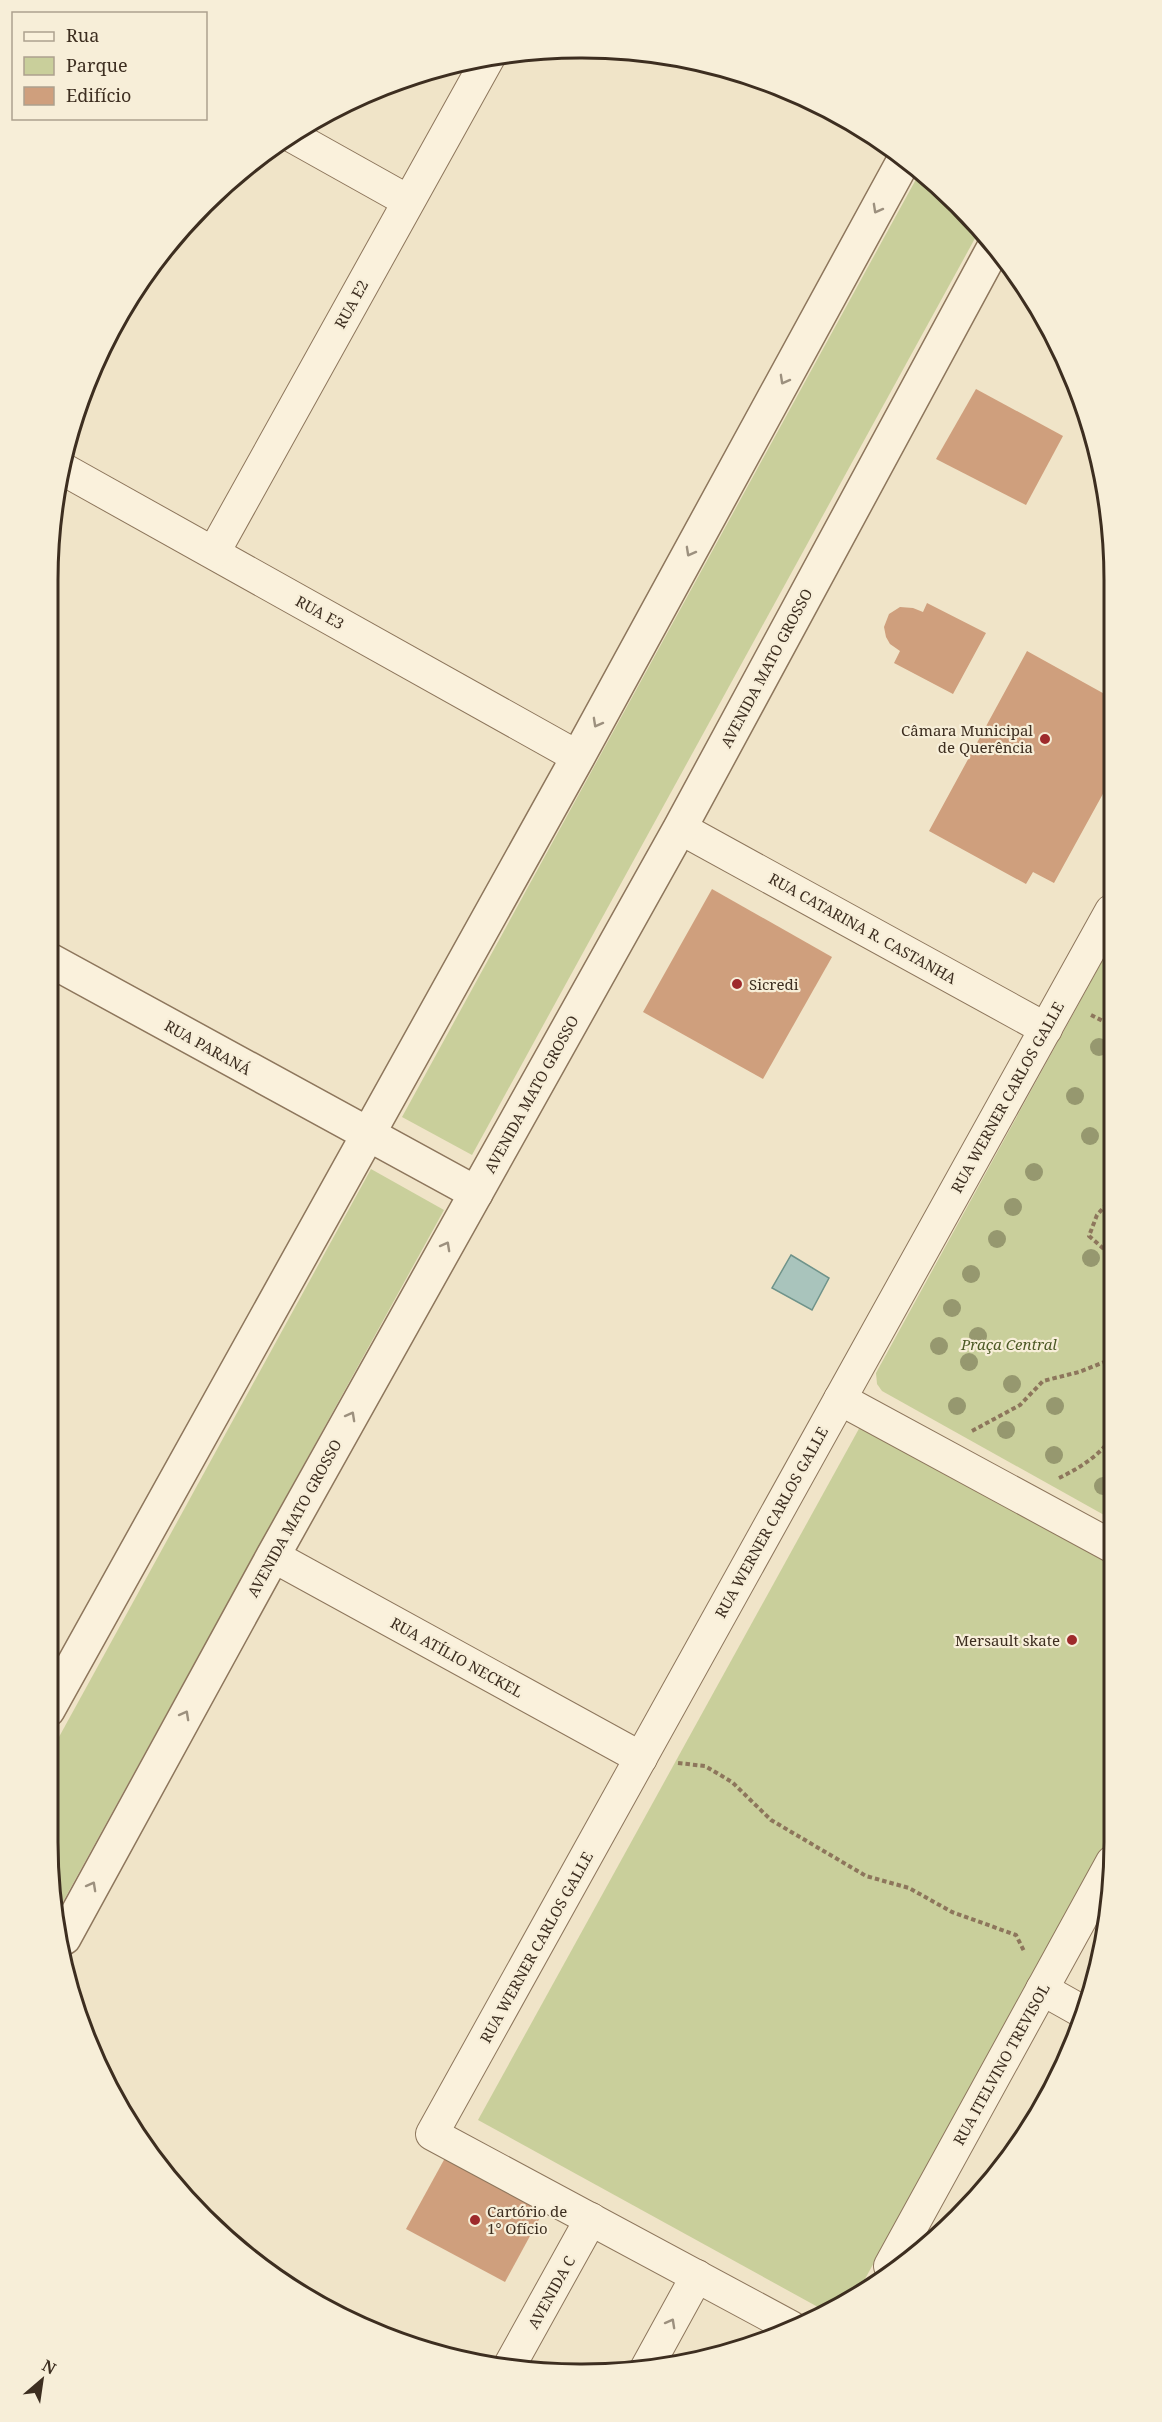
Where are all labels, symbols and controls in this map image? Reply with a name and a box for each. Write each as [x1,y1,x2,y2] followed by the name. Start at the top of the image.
[12,12,207,120] legend
[66,23,99,47] text: Rua
[66,53,128,77] text: Parque
[66,83,131,107] text: Edifício
[873,203,884,214] one-way arrow
[330,276,372,332] street label: RUA E2
[780,374,791,385] one-way arrow
[686,545,697,556] one-way arrow
[716,585,816,751] street label: AVENIDA MATO GROSSO
[292,591,348,633] street label: RUA E3
[593,716,604,727] one-way arrow
[901,720,1033,757] place label: Câmara Municipal de Querência
[1038,732,1052,746] marker: Câmara Municipal de Querência
[766,868,961,988] street label: RUA CATARINA R. CASTANHA
[749,974,799,994] place label: Sicredi
[730,977,744,991] marker: Sicredi
[946,998,1068,1196] street label: RUA WERNER CARLOS GALLE
[479,1012,583,1176] street label: AVENIDA MATO GROSSO
[161,1015,255,1079] street label: RUA PARANÁ
[439,1242,450,1252] one-way arrow
[960,1334,1057,1354] park label: Praça Central
[344,1412,355,1422] one-way arrow
[710,1423,832,1621] street label: RUA WERNER CARLOS GALLE
[242,1436,346,1600] street label: AVENIDA MATO GROSSO
[387,1612,527,1702] street label: RUA ATÍLIO NECKEL
[955,1630,1060,1650] place label: Mersault skate
[1065,1633,1079,1647] marker: Mersault skate
[178,1711,190,1722] one-way arrow
[475,1848,597,2046] street label: RUA WERNER CARLOS GALLE
[85,1882,96,1893] one-way arrow
[948,1980,1054,2148] street label: RUA ITELVINO TREVISOL
[487,2201,567,2238] place label: Cartório de 1° Ofício
[468,2213,482,2227] marker: Cartório de 1° Ofício
[523,2252,579,2332] street label: AVENIDA C
[664,2319,675,2329] one-way arrow
[12,2350,72,2410] north arrow
[38,2354,60,2380] text: N

